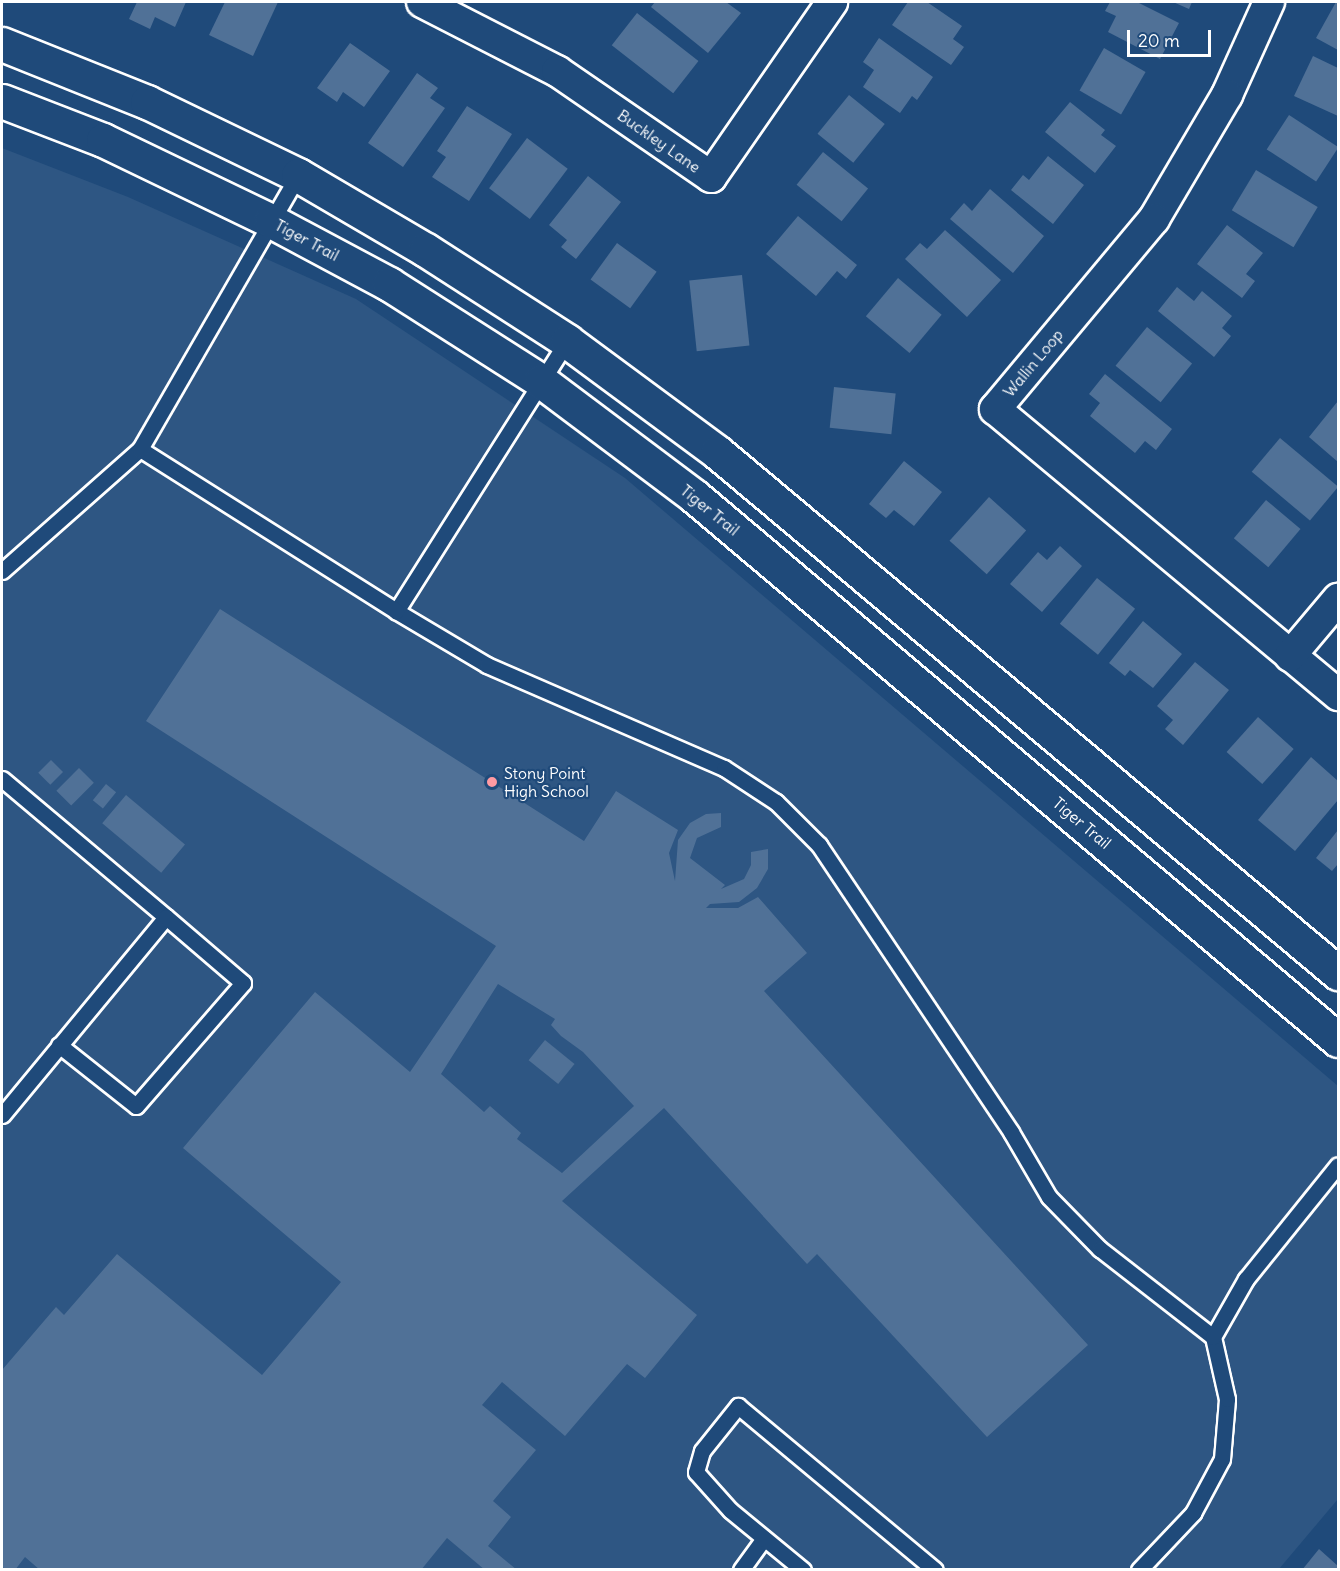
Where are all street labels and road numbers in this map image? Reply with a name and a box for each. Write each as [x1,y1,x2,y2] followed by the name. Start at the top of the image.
[614,105,704,177] street label: Buckley Lane
[272,215,342,265] street label: Tiger Trail
[999,325,1067,401] street label: Wallin Loop
[677,481,743,539] street label: Tiger Trail
[1049,793,1115,853] street label: Tiger Trail

